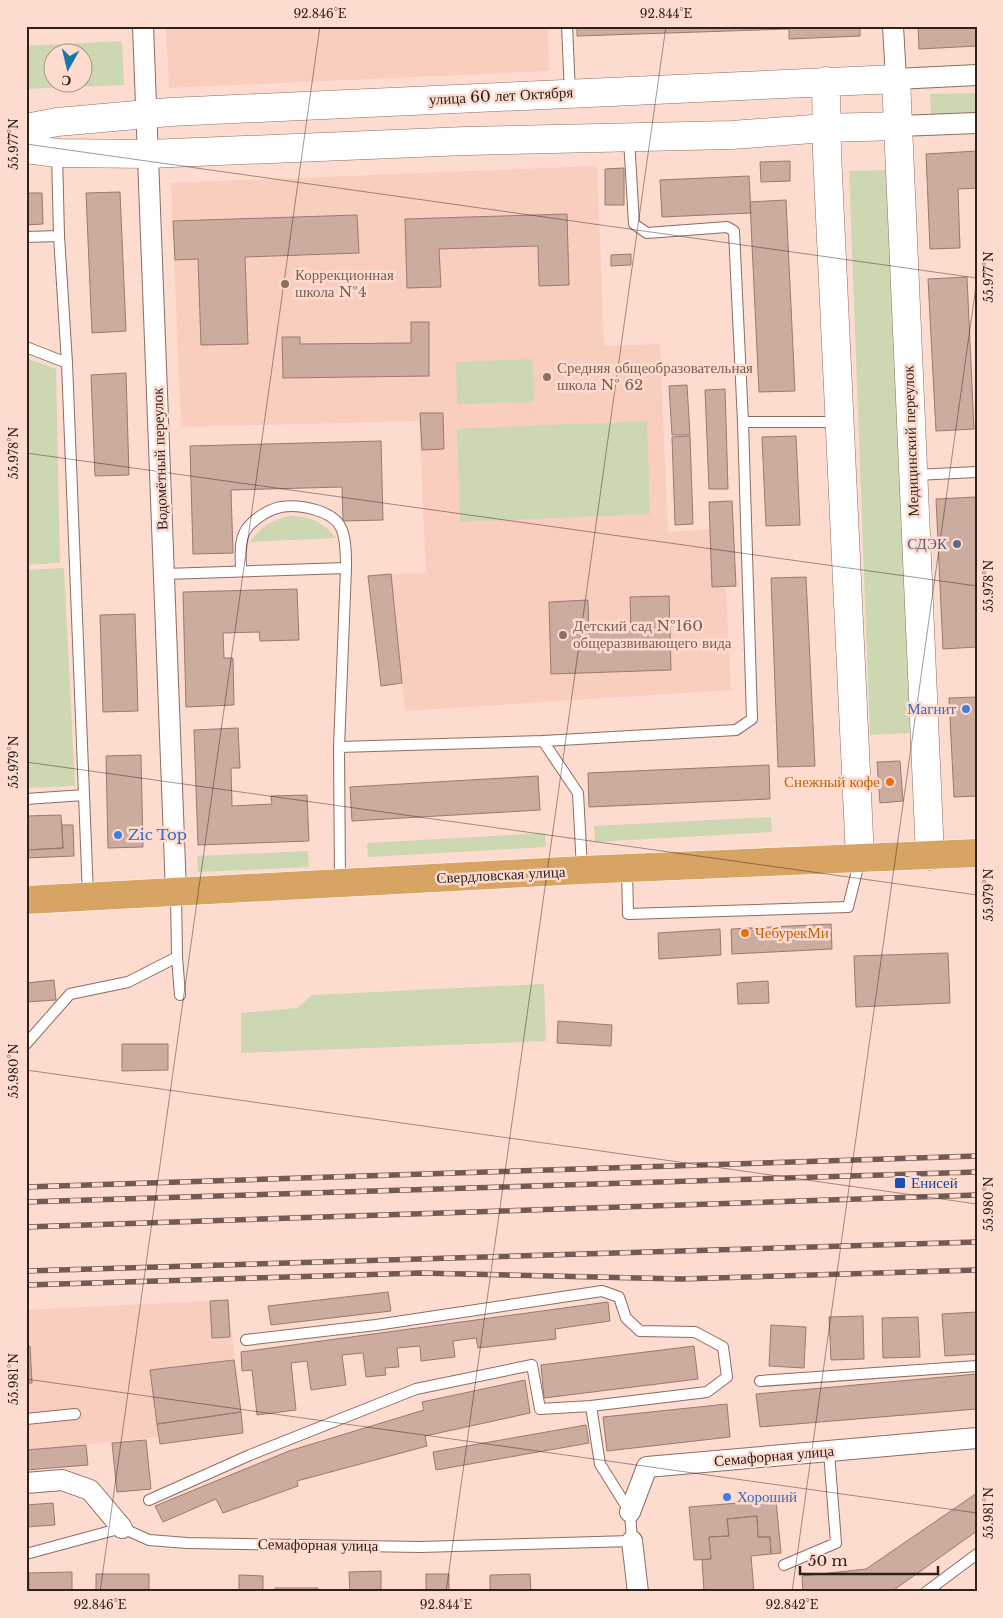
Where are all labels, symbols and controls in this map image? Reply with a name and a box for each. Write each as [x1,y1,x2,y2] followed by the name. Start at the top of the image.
[293,6,347,21] text: 92.846°E
[640,6,692,21] text: 92.844°E
[42,42,92,92] north arrow
[60,71,72,90] text: С
[428,82,574,109] street label: улица 60 лет Октября
[6,118,21,170] text: 55.977°N
[981,251,996,303] text: 55.977°N
[295,265,394,301] place label: Коррекционная школа №4
[279,278,291,290] marker: Коррекционная школа №4
[557,358,753,394] place label: Средняя общеобразовательная школа № 62
[898,364,923,517] street label: Медицинский переулок
[541,371,553,383] marker: Средняя общеобразовательная школа № 62
[147,387,171,531] street label: Водомётный переулок
[6,426,21,479] text: 55.978°N
[907,534,948,553] place label: СДЭК
[951,538,963,550] marker: СДЭК
[981,559,996,612] text: 55.978°N
[573,616,732,652] place label: Детский сад №160 общеразвивающего вида
[557,629,569,641] marker: Детский сад №160 общеразвивающего вида
[907,699,956,718] place label: Магнит
[960,703,972,715] marker: Магнит
[6,735,21,789] text: 55.979°N
[784,772,880,791] place label: Снежный кофе
[884,776,896,788] marker: Снежный кофе
[128,825,187,844] place label: Zic Top
[112,829,124,841] marker: Zic Top
[436,862,566,887] street label: Свердловская улица
[981,868,996,922] text: 55.979°N
[755,923,829,942] place label: ЧебурекМи
[739,927,751,939] marker: ЧебурекМи
[6,1043,21,1099] text: 55.980°N
[911,1173,958,1192] place label: Енисей
[893,1176,907,1190] marker: Енисей
[981,1176,996,1232] text: 55.980°N
[6,1353,21,1405] text: 55.981°N
[713,1441,835,1470] street label: Семафорная улица
[737,1487,797,1506] place label: Хороший
[981,1487,996,1539] text: 55.981°N
[721,1491,733,1503] marker: Хороший
[258,1534,379,1555] street label: Семафорная улица
[800,1543,938,1575] scale bar
[808,1551,848,1570] text: 50 m
[73,1597,127,1612] text: 92.846°E
[420,1597,472,1612] text: 92.844°E
[766,1597,819,1612] text: 92.842°E

